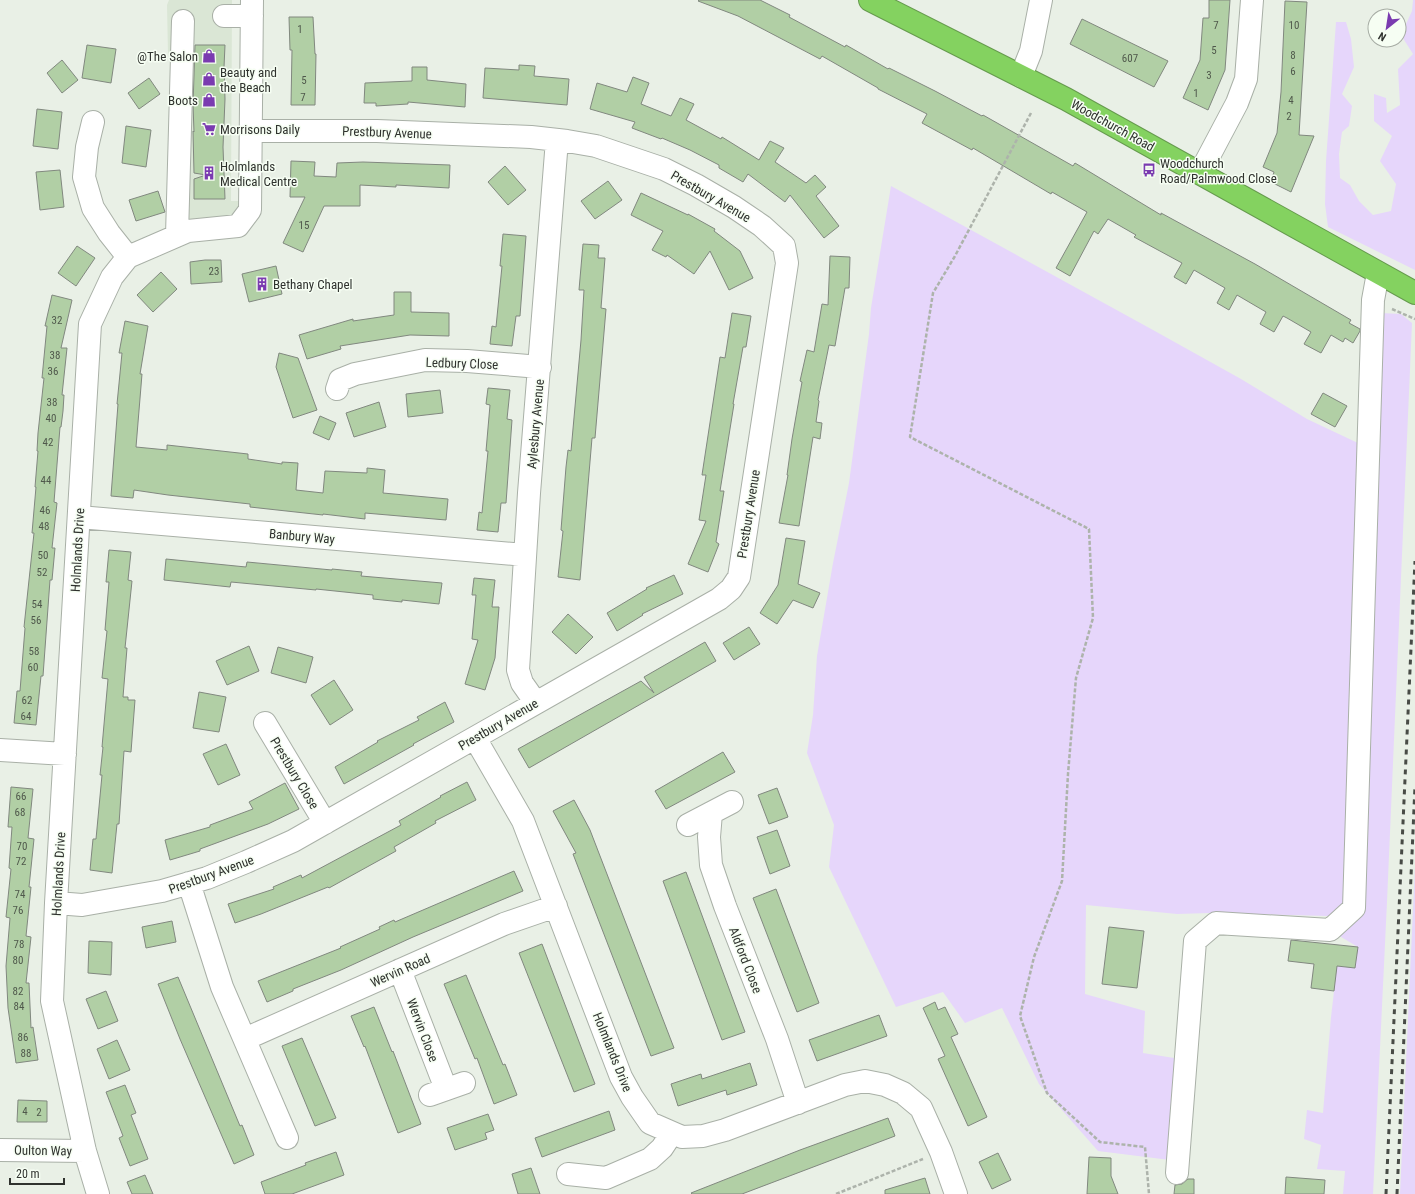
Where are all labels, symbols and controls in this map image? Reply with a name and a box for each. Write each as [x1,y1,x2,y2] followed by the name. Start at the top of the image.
[1367,8,1407,48] north arrow
[1213,19,1219,32] house number: 7
[1289,19,1299,32] house number: 10
[297,23,303,36] house number: 1
[1376,29,1388,44] text: N
[1211,44,1217,57] house number: 5
[201,48,217,64] shop icon: @The Salon
[137,49,198,64] place label: @The Salon
[1290,49,1296,62] house number: 8
[1122,52,1138,65] house number: 607
[220,65,277,95] place label: Beauty and the Beach
[1290,65,1296,78] house number: 6
[1206,69,1212,82] house number: 3
[201,71,217,87] shop icon: Beauty and the Beach
[301,74,307,87] house number: 5
[1193,87,1199,100] house number: 1
[300,91,306,104] house number: 7
[201,92,217,108] shop icon: Boots
[168,93,198,108] place label: Boots
[1288,94,1294,107] house number: 4
[1068,96,1157,155] street label: Woodchurch Road
[1286,110,1292,123] house number: 2
[201,121,217,137] supermarket icon: Morrisons Daily
[220,122,301,137] place label: Morrisons Daily
[342,123,432,142] street label: Prestbury Avenue
[1160,156,1277,186] place label: Woodchurch Road/Palmwood Close
[220,159,297,189] place label: Holmlands Medical Centre
[1141,162,1157,178] bus stop icon: Woodchurch Road/Palmwood Close
[201,165,217,181] building icon: Holmlands Medical Centre
[668,168,753,225] street label: Prestbury Avenue
[299,219,309,232] house number: 15
[209,265,219,278] house number: 23
[254,276,270,292] building icon: Bethany Chapel
[273,277,353,292] place label: Bethany Chapel
[52,314,62,327] house number: 32
[50,349,60,362] house number: 38
[425,355,499,372] street label: Ledbury Close
[48,365,58,378] house number: 36
[524,378,547,470] street label: Aylesbury Avenue
[47,396,57,409] house number: 38
[46,412,56,425] house number: 40
[43,436,53,449] house number: 42
[734,469,763,559] street label: Prestbury Avenue
[41,474,52,487] house number: 44
[40,504,50,517] house number: 46
[68,508,87,592] street label: Holmlands Drive
[39,520,49,533] house number: 48
[268,526,336,547] street label: Banbury Way
[38,549,48,562] house number: 50
[37,566,47,579] house number: 52
[32,598,43,611] house number: 54
[31,614,41,627] house number: 56
[29,645,39,658] house number: 58
[28,661,38,674] house number: 60
[22,694,32,707] house number: 62
[456,696,541,753] street label: Prestbury Avenue
[21,710,32,723] house number: 64
[267,735,322,812] street label: Prestbury Close
[16,790,26,803] house number: 66
[15,806,25,819] house number: 68
[49,832,68,916] street label: Holmlands Drive
[17,840,27,853] house number: 70
[167,852,256,897] street label: Prestbury Avenue
[16,855,26,868] house number: 72
[15,888,26,901] house number: 74
[13,904,23,917] house number: 76
[726,925,765,995] street label: Aldford Close
[14,938,24,951] house number: 78
[368,951,432,990] street label: Wervin Road
[13,954,23,967] house number: 80
[13,985,23,998] house number: 82
[404,996,441,1064] street label: Wervin Close
[14,1000,25,1013] house number: 84
[590,1010,635,1094] street label: Holmlands Drive
[18,1031,28,1044] house number: 86
[21,1047,31,1060] house number: 88
[22,1105,28,1118] house number: 4
[36,1106,42,1119] house number: 2
[14,1142,73,1159] street label: Oulton Way
[10,1160,64,1186] scale bar
[16,1167,40,1181] text: 20 m

